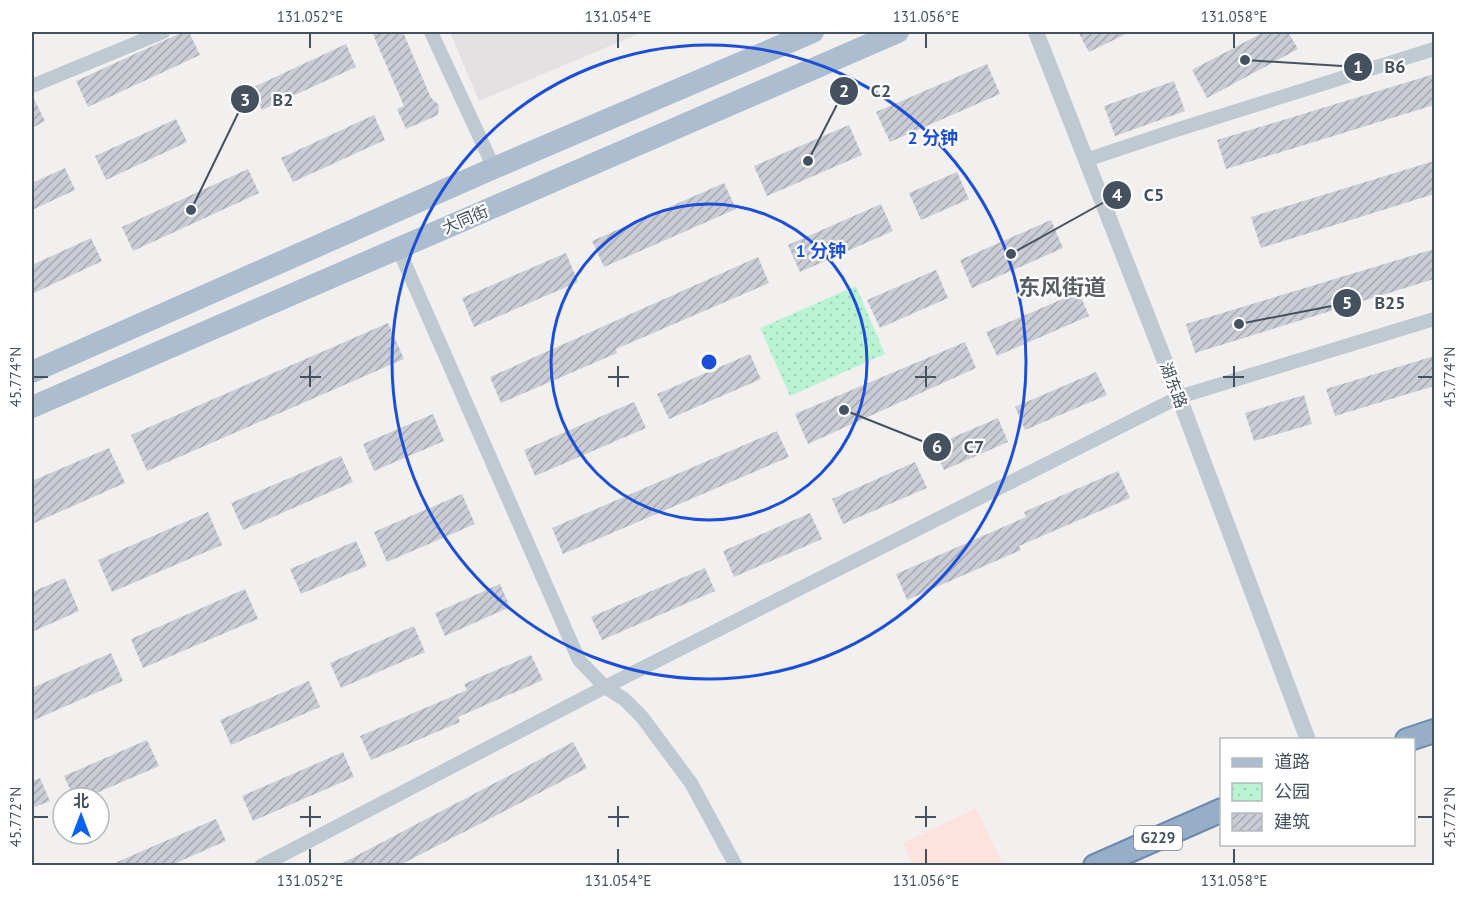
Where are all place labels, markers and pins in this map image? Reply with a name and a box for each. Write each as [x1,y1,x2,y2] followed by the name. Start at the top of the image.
[1343,49,1417,85] callout: B6
[829,73,903,109] callout: C2
[230,81,305,117] callout: B2
[1102,177,1176,213] callout: C5
[1332,285,1418,321] callout: B25
[699,352,719,372] centre of rings
[922,429,996,465] callout: C7

